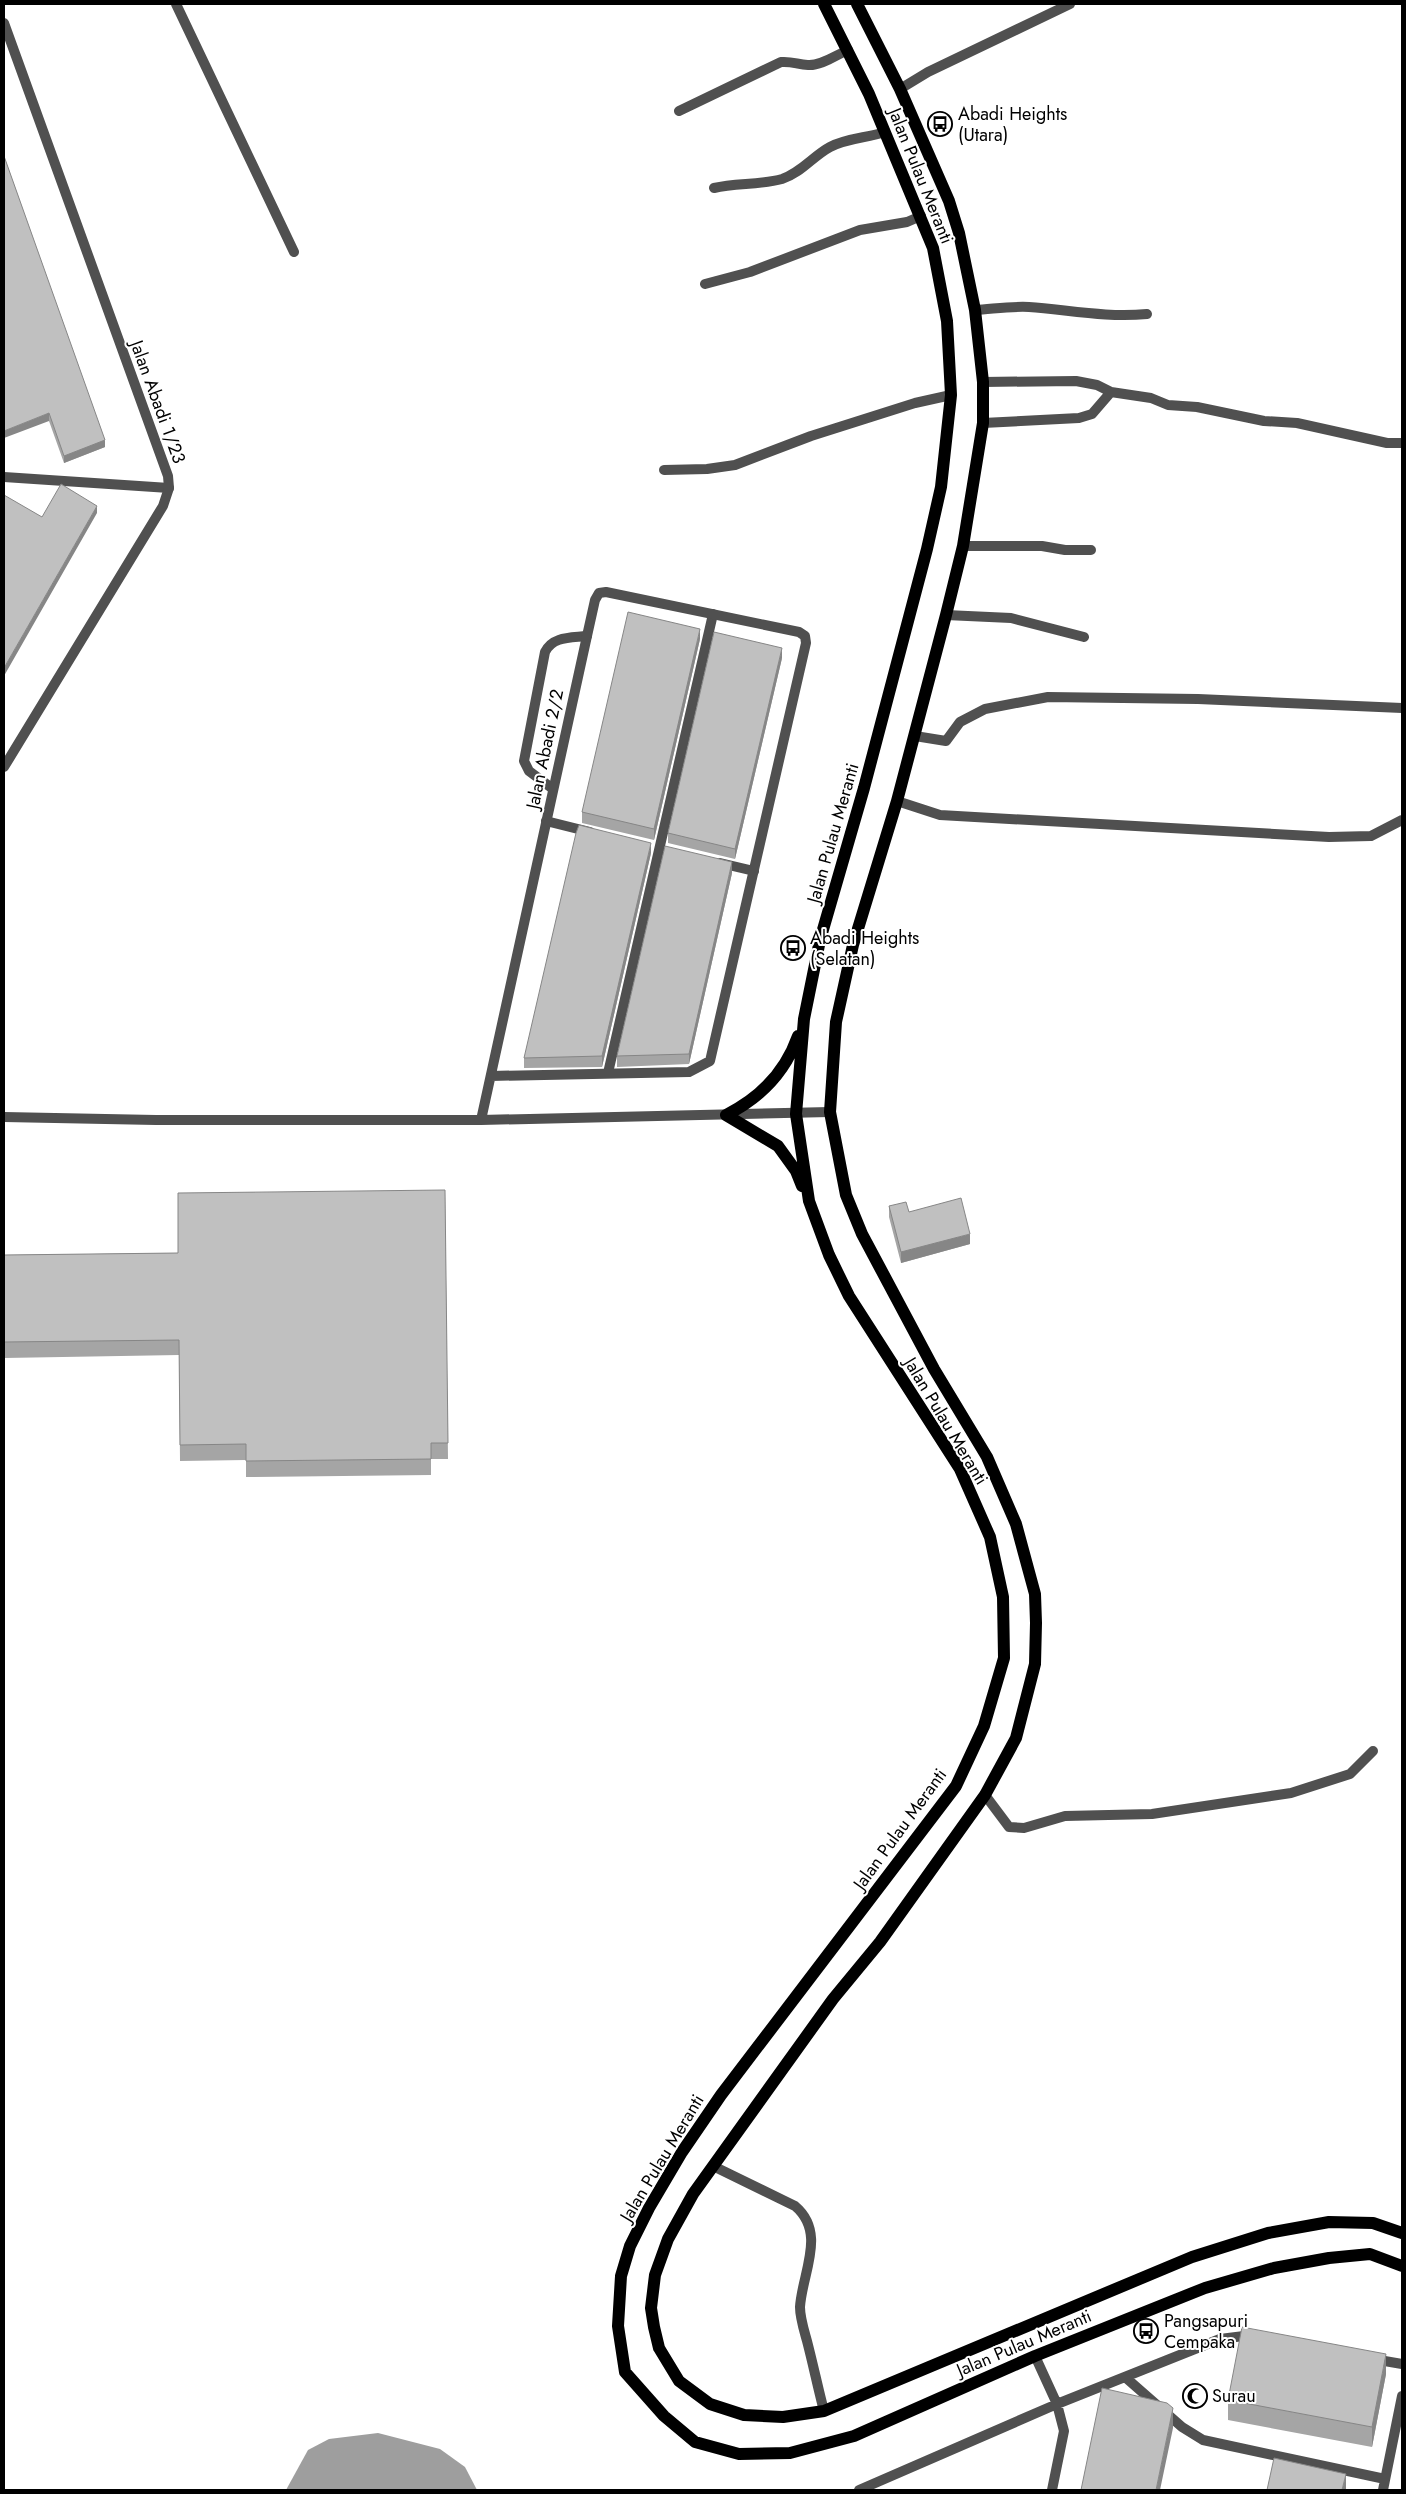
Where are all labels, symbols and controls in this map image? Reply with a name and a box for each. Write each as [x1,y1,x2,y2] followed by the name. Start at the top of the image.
[958,101,1067,148] place label: Abadi Heights (Utara)
[881,102,960,248] street label: Jalan Pulau Meranti
[927,111,953,137] bus stop icon: Abadi Heights (Utara)
[123,335,192,467] street label: Jalan Abadi 1/23
[519,687,570,813] street label: Jalan Abadi 2/2
[800,760,865,908] street label: Jalan Pulau Meranti
[810,925,919,972] place label: Abadi Heights (Selatan)
[780,935,806,961] bus stop icon: Abadi Heights (Selatan)
[897,1351,994,1490] street label: Jalan Pulau Meranti
[846,1763,953,1897] street label: Jalan Pulau Meranti
[613,2089,710,2228] street label: Jalan Pulau Meranti
[951,2303,1096,2384] street label: Jalan Pulau Meranti
[1164,2308,1248,2355] place label: Pangsapuri Cempaka
[1133,2318,1159,2344] bus stop icon: Pangsapuri Cempaka
[1182,2383,1208,2409] mosque icon: Surau
[1212,2383,1256,2409] place label: Surau

